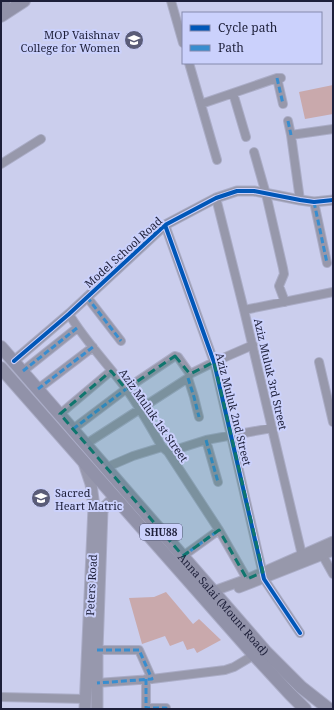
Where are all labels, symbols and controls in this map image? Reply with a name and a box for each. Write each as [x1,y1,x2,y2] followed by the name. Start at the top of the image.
[182,12,322,64] legend
[218,19,278,36] text: Cycle path
[21,27,121,55] place label: MOP Vaishnav College for Women
[123,29,145,51] school or university icon: MOP Vaishnav College for Women
[218,39,244,56] text: Path
[81,213,165,291] street label: Model School Road
[251,317,291,431] street label: Aziz Muluk 3rd Street
[213,351,255,467] street label: Aziz Muluk 2nd Street
[116,365,192,465] street label: Aziz Muluk 1st Street
[55,485,122,513] place label: Sacred Heart Matric
[30,487,52,509] school or university icon: Sacred Heart Matric
[140,524,182,540] road number: SHU88
[175,549,273,658] street label: Anna Salai (Mount Road)
[82,554,100,616] street label: Peters Road

